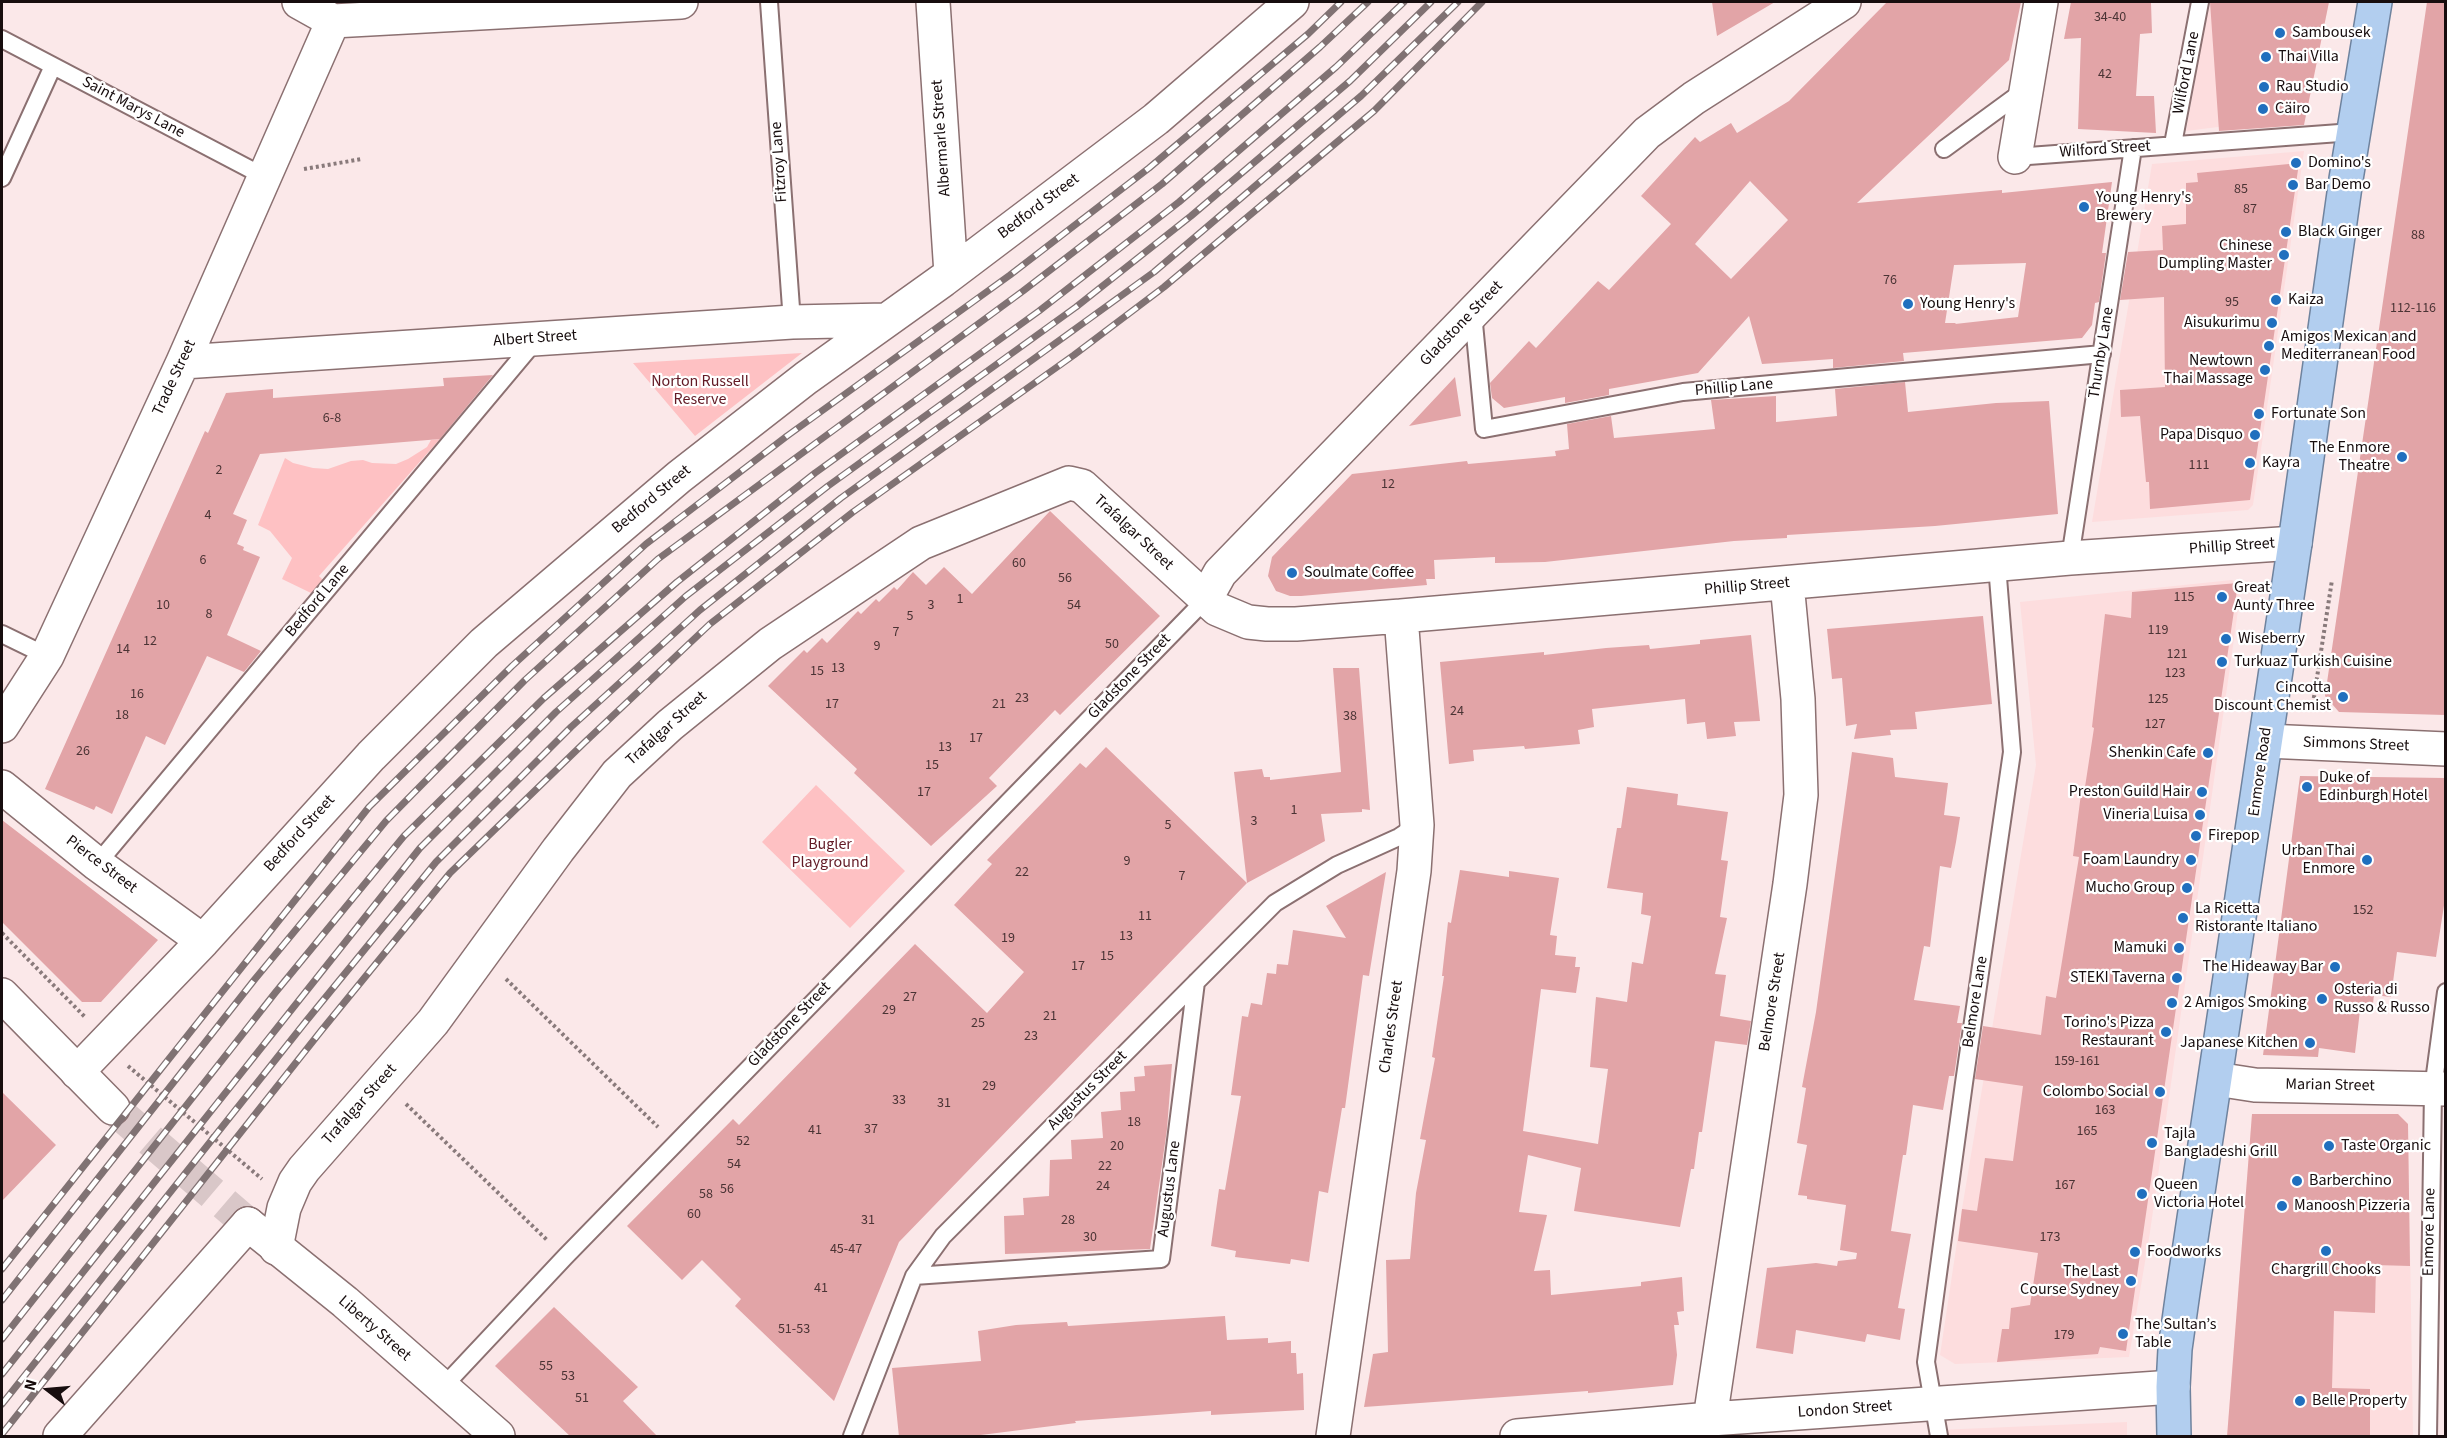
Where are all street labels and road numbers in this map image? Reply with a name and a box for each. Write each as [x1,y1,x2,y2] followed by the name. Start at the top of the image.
[2170,30,2204,116] street label: Wilford Lane
[78,73,188,143] street label: Saint Marys Lane
[928,79,956,197] street label: Albermarle Street
[768,121,792,203] street label: Fitzroy Lane
[2059,137,2151,163] street label: Wilford Street
[995,170,1083,244] street label: Bedford Street
[1417,277,1507,371] street label: Gladstone Street
[2085,306,2119,400] street label: Thurnby Lane
[493,327,577,351] street label: Albert Street
[149,337,201,419] street label: Trade Street
[1694,375,1774,401] street label: Phillip Lane
[609,461,695,539] street label: Bedford Street
[1089,491,1177,575] street label: Trafalgar Street
[2188,534,2276,560] street label: Phillip Street
[282,561,354,641] street label: Bedford Lane
[1703,574,1791,600] street label: Phillip Street
[1085,630,1175,724] street label: Gladstone Street
[623,688,711,770] street label: Trafalgar Street
[2245,726,2277,818] street label: Enmore Road
[2302,734,2410,756] street label: Simmons Street
[260,792,340,876] street label: Bedford Street
[61,832,141,898] street label: Pierce Street
[1756,951,1790,1053] street label: Belmore Street
[1959,955,1993,1049] street label: Belmore Lane
[745,978,835,1072] street label: Gladstone Street
[1376,979,1408,1075] street label: Charles Street
[1044,1047,1132,1135] street label: Augustus Street
[319,1061,401,1149] street label: Trafalgar Street
[2285,1076,2375,1096] street label: Marian Street
[1155,1140,1185,1238] street label: Augustus Lane
[2420,1188,2440,1276] street label: Enmore Lane
[334,1292,414,1366] street label: Liberty Street
[1797,1397,1893,1423] street label: London Street

